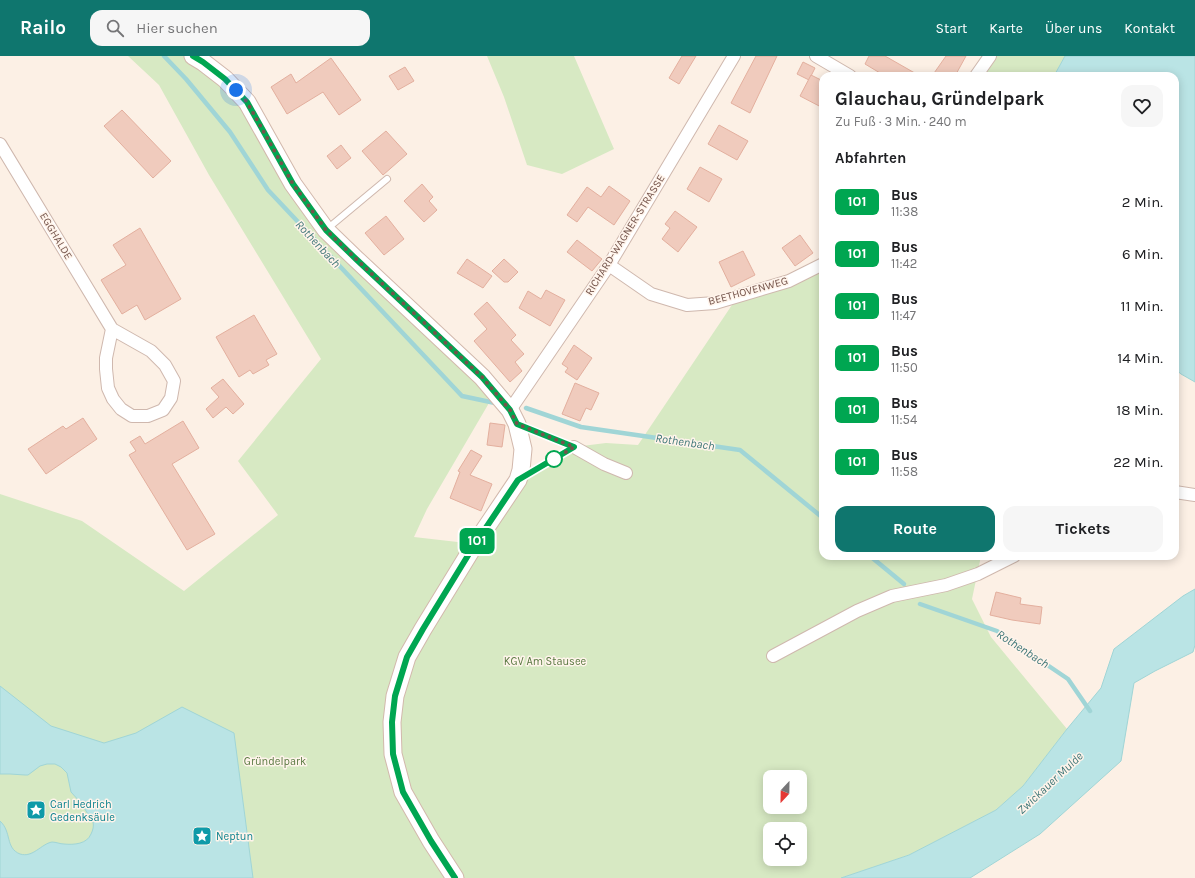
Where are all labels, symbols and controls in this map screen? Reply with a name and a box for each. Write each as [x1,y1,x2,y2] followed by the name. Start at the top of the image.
[90,10,370,46] search box
[20,17,66,39] text: Railo
[104,17,126,39] icon: search
[136,19,218,37] text: Hier suchen
[935,20,967,37] text: Start
[989,20,1023,37] text: Karte
[1045,20,1102,37] text: Über uns
[1124,20,1175,37] text: Kontakt
[226,80,246,100] your location
[1121,85,1163,127] button: heart
[835,88,1044,110] text: Glauchau, Gründelpark
[835,114,967,129] text: Zu Fuß · 3 Min. · 240 m
[835,149,906,167] text: Abfahrten
[582,172,668,298] street label: RICHARD-WAGNER-STRASSE
[891,186,918,204] text: Bus
[848,193,866,210] text: 101
[1122,193,1163,211] text: 2 Min.
[891,204,918,219] text: 11:38
[37,210,75,262] street label: EGGHALDE
[293,217,343,271] water label: Rothenbach
[891,238,918,256] text: Bus
[848,245,866,262] text: 101
[1122,245,1163,263] text: 6 Min.
[891,256,917,271] text: 11:42
[707,274,789,308] street label: BEETHOVENWEG
[891,290,918,308] text: Bus
[848,297,866,314] text: 101
[1121,297,1163,315] text: 11 Min.
[891,308,916,323] text: 11:47
[891,342,918,360] text: Bus
[848,349,866,366] text: 101
[1117,349,1163,367] text: 14 Min.
[891,360,918,375] text: 11:50
[891,394,918,412] text: Bus
[848,401,866,418] text: 101
[1116,401,1163,419] text: 18 Min.
[891,412,917,427] text: 11:54
[655,431,715,453] water label: Rothenbach
[891,446,918,464] text: Bus
[545,450,563,468] unlabelled marker
[848,453,866,470] text: 101
[1113,453,1163,471] text: 22 Min.
[891,464,918,479] text: 11:58
[835,506,995,552] button: Route
[1003,506,1163,552] button: Tickets
[454,528,500,554] line badge: 101
[468,532,486,549] text: 101
[994,627,1052,671] water label: Rothenbach
[504,655,587,668] park label: KGV Am Stausee
[1014,749,1086,817] water label: Zwickauer Mulde
[244,755,306,768] park label: Gründelpark
[763,770,807,814] north arrow
[763,770,807,866] map controls
[50,798,115,824] place label: Carl Hedrich Gedenksäule
[25,799,47,821] place icon: Carl Hedrich Gedenksäule
[763,822,807,866] button: locate
[191,825,213,847] place icon: Neptun
[216,830,253,843] place label: Neptun

